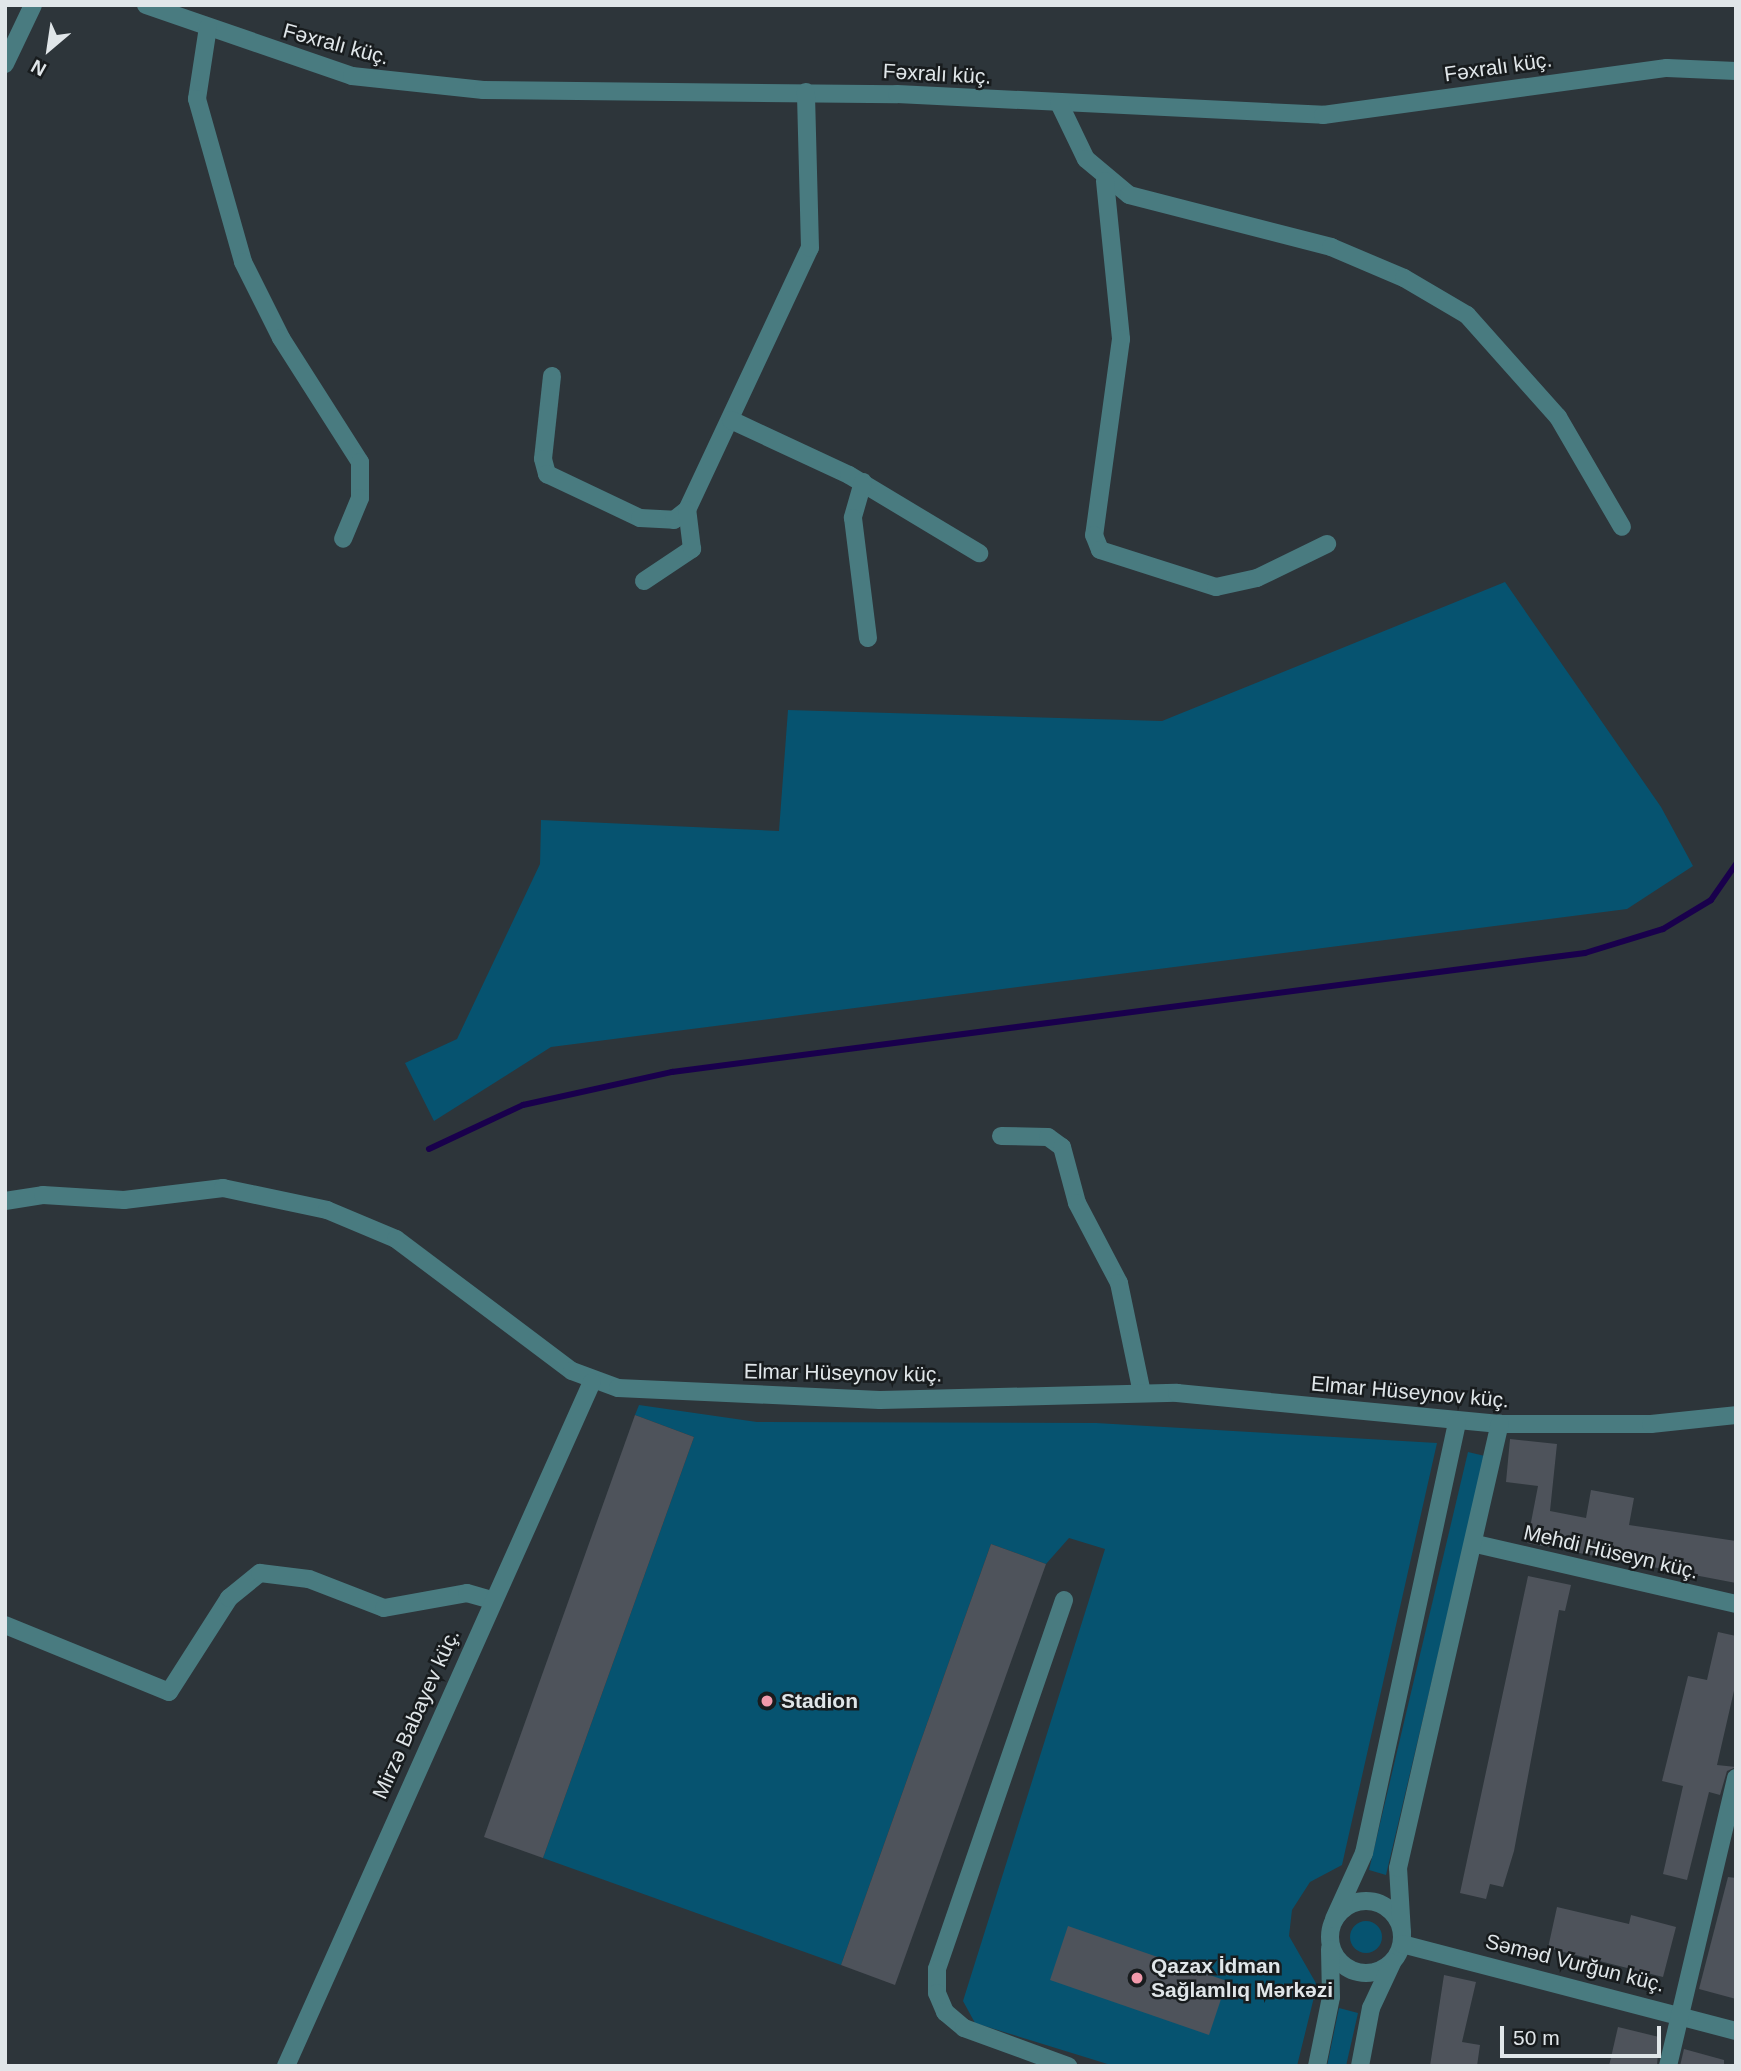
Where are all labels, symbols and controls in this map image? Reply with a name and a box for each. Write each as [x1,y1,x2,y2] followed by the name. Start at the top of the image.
[14,14,84,84] north arrow
[280,18,392,70] street label: Fəxralı küç.
[1443,47,1553,87] street label: Fəxralı küç.
[27,55,50,80] text: N
[882,59,992,89] street label: Fəxralı küç.
[744,1359,942,1387] street label: Elmar Hüseynov küç.
[1310,1371,1510,1413] street label: Elmar Hüseynov küç.
[1521,1520,1701,1584] street label: Mehdi Hüseyn küç.
[367,1625,465,1803] street label: Mirzə Babayev küç.
[781,1688,858,1714] place label: Stadion
[759,1693,775,1709] marker: Stadion
[1483,1929,1667,1997] street label: Səməd Vurğun küç.
[1151,1953,1333,2003] place label: Qazax İdman Sağlamlıq Mərkəzi
[1129,1970,1145,1986] marker: Qazax İdman Sağlamlıq Mərkəzi
[1503,2011,1664,2056] scale bar
[1513,2026,1560,2049] text: 50 m

